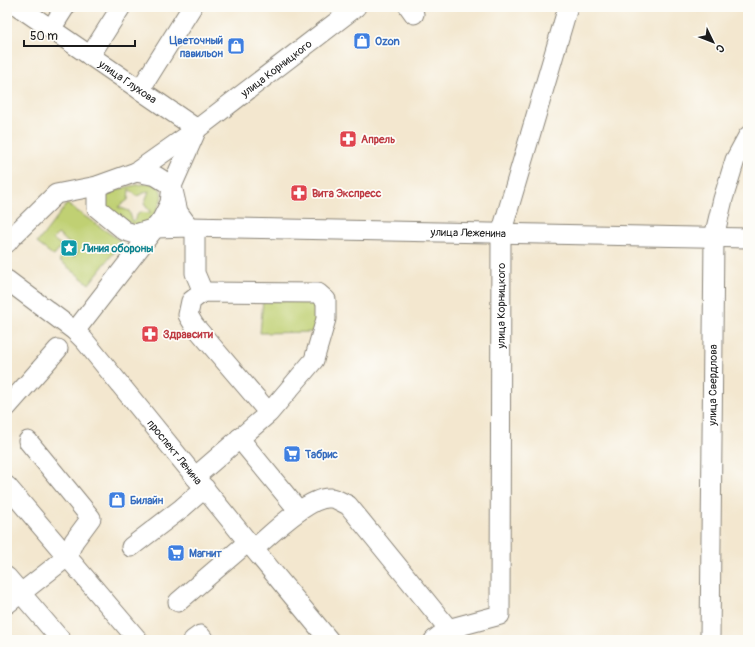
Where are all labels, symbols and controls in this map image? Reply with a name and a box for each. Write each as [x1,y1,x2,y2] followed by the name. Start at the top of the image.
[24,22,135,48] scale bar
[693,22,733,62] north arrow
[30,29,58,44] text: 50 m
[352,31,372,51] shop icon: Ozon
[170,34,224,60] place label: Цветочный павильон
[375,35,400,48] place label: Ozon
[226,36,246,56] shop icon: Цветочный павильон
[238,37,315,101] street label: улица Корницкого
[713,42,727,56] text: С
[95,57,159,107] street label: улица Глухова
[338,129,358,149] pharmacy icon: Апрель
[361,133,395,146] place label: Апрель
[289,183,309,203] pharmacy icon: Вита Экспресс
[312,187,382,200] place label: Вита Экспресс
[430,226,506,240] street label: улица Леженина
[59,238,79,258] place icon: Линия обороны
[81,242,153,255] place label: Линия обороны
[495,263,508,350] street label: улица Корницкого
[140,324,160,344] pharmacy icon: Здравсити
[163,328,213,341] place label: Здравсити
[706,344,720,427] street label: улица Свердлова
[144,417,205,487] street label: проспект Ленина
[282,444,302,464] supermarket icon: Табрис
[304,448,338,461] place label: Табрис
[107,490,127,510] shop icon: Билайн
[130,494,164,507] place label: Билайн
[166,543,186,563] supermarket icon: Магнит
[189,547,222,560] place label: Магнит

